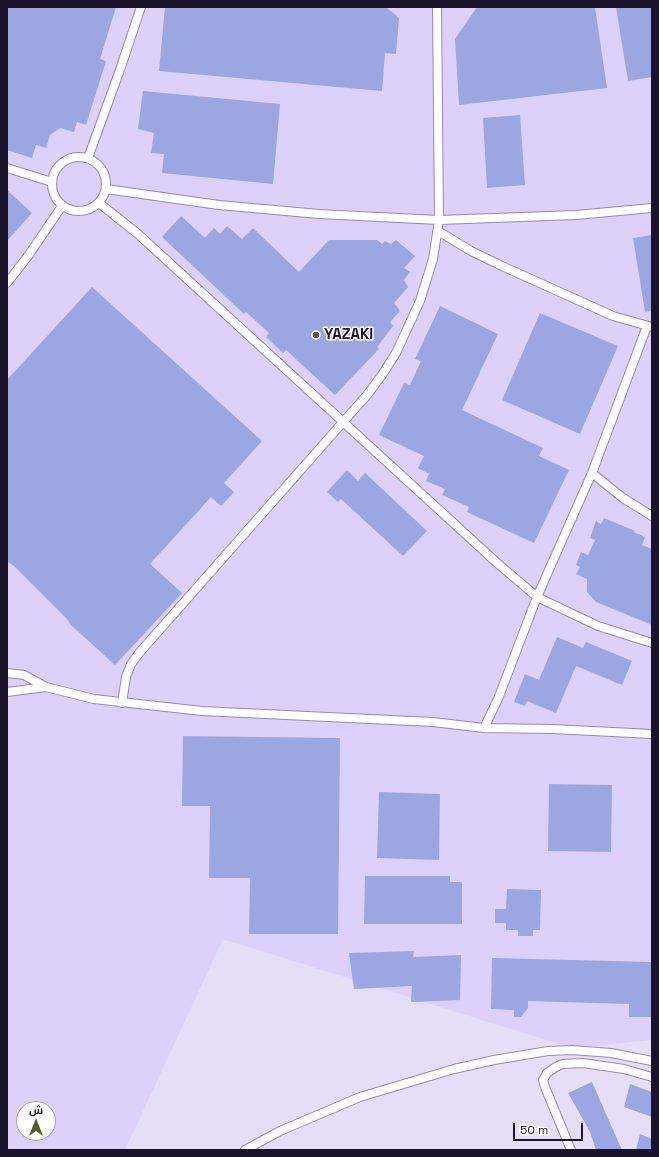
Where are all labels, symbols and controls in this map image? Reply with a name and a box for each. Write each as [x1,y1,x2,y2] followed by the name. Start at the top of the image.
[324,326,373,344] place label: YAZAKI
[311,330,321,340] marker: YAZAKI
[16,1101,56,1141] north arrow
[29,1103,43,1117] text: ش
[515,1115,585,1141] scale bar
[520,1122,548,1138] text: 50 m

